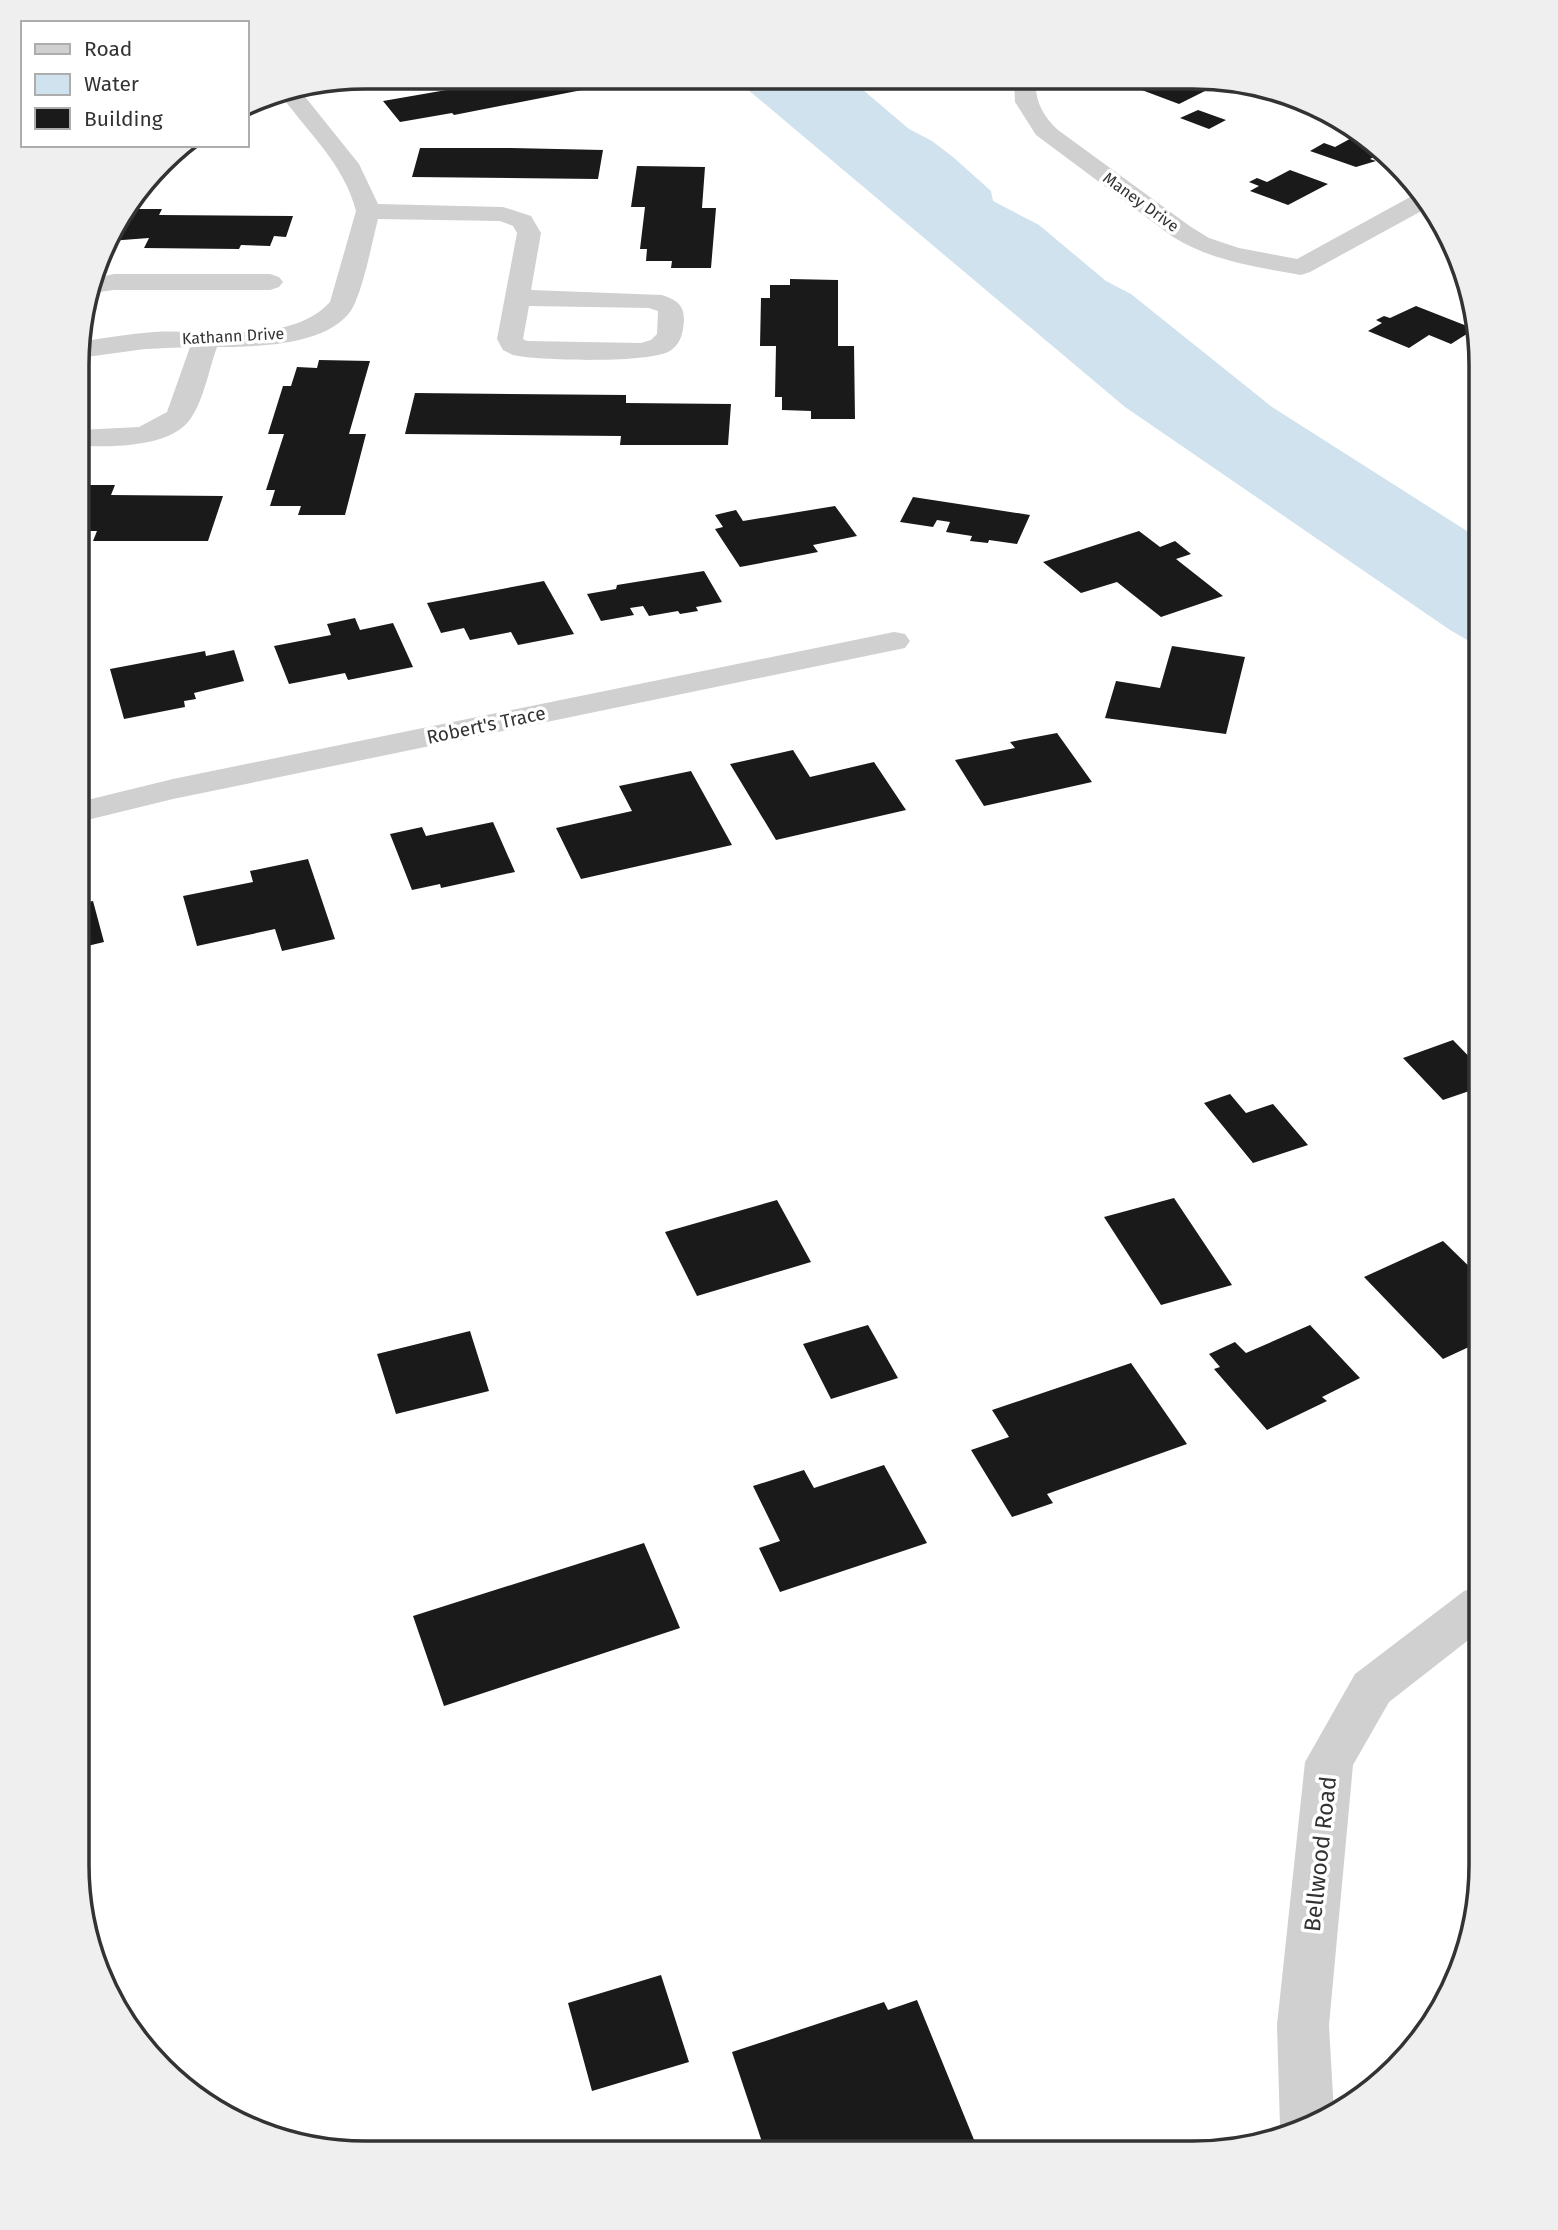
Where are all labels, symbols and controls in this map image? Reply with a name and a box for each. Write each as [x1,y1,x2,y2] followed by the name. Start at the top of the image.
[21,21,248,147] legend
[84,36,132,62] text: Road
[84,71,139,97] text: Water
[84,106,163,132] text: Building
[1099,168,1183,236] street label: Maney Drive
[181,324,285,348] street label: Kathann Drive
[424,701,548,749] street label: Robert's Trace
[1298,1775,1342,1933] street label: Bellwood Road

